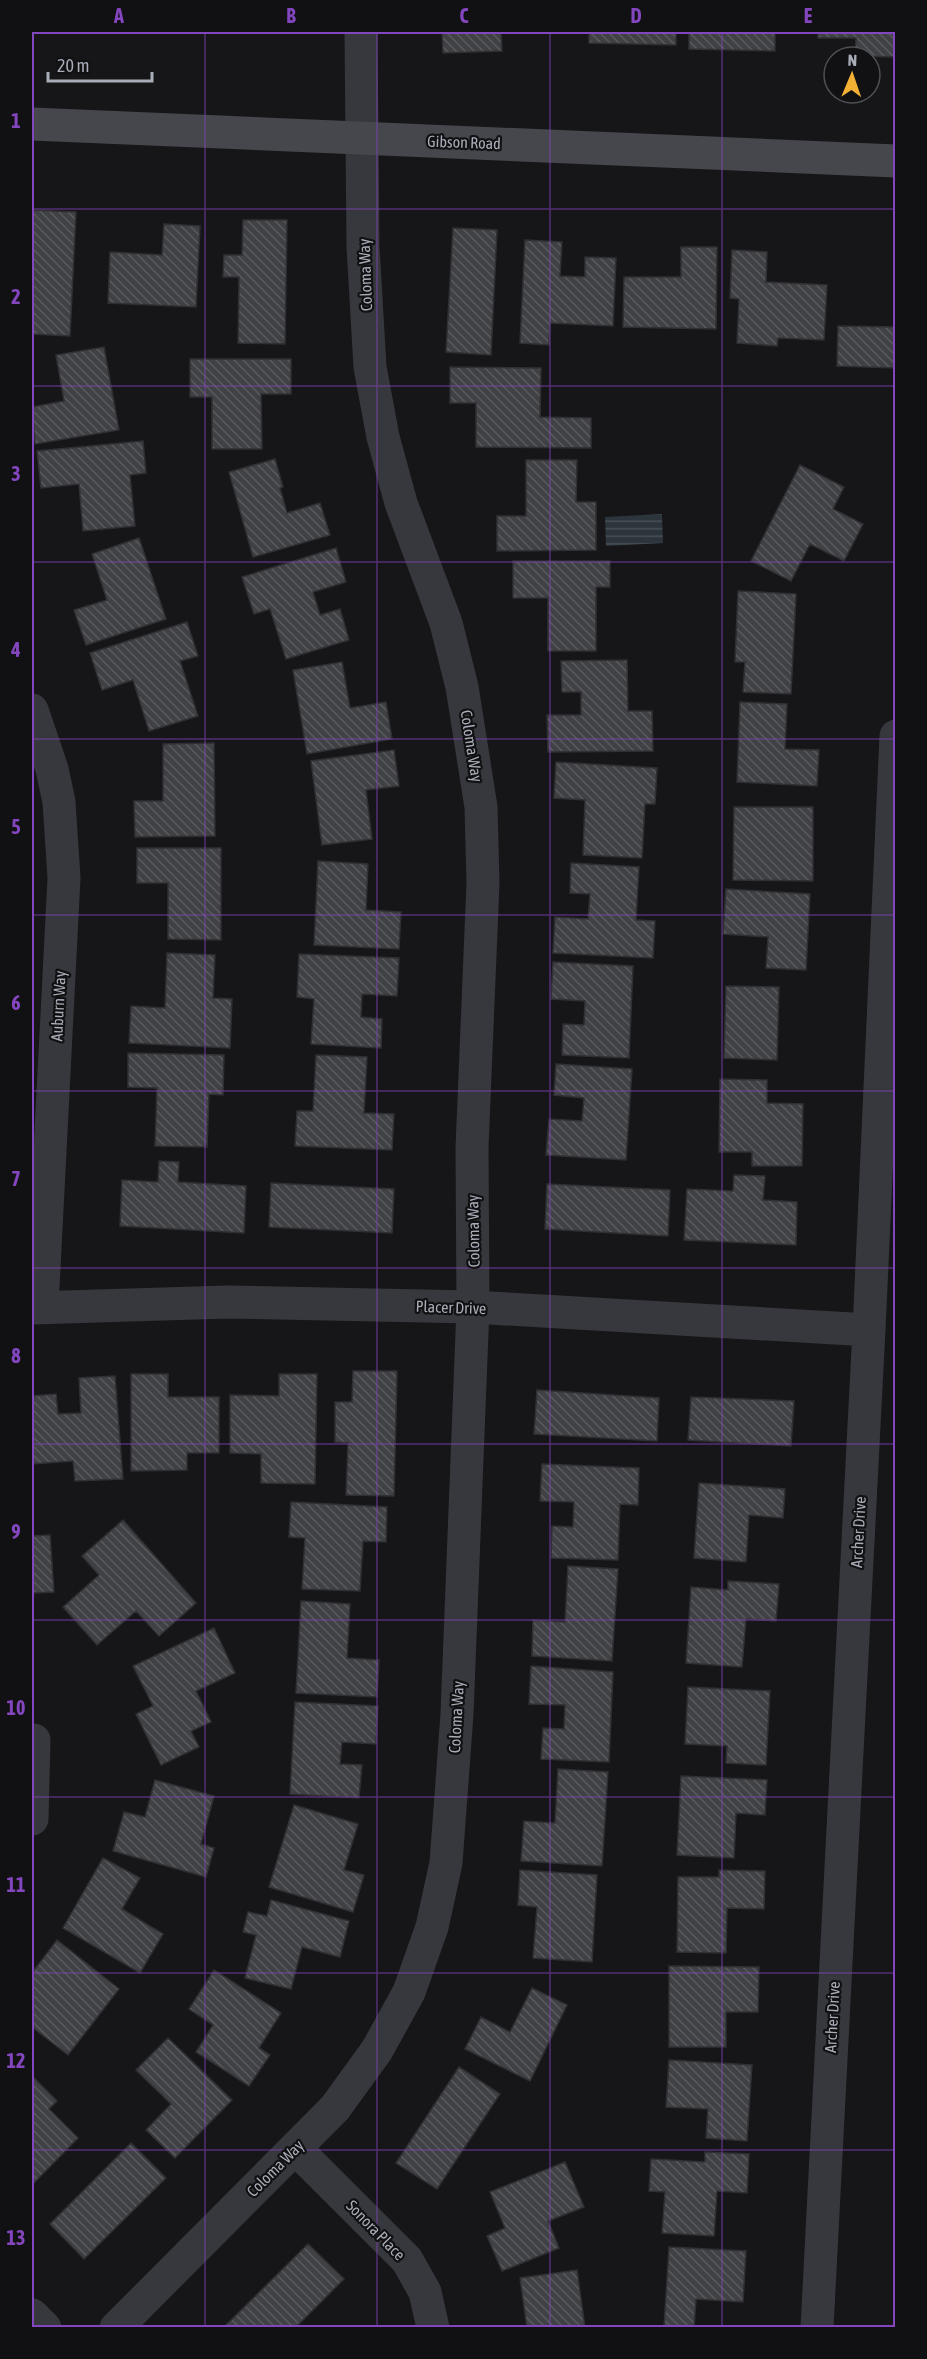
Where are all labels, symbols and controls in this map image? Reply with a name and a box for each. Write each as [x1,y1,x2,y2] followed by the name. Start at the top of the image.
[113,4,124,27] text: A
[286,4,296,27] text: B
[460,4,469,27] text: C
[630,4,642,27] text: D
[804,4,813,27] text: E
[48,45,152,83] scale bar
[822,45,882,105] north arrow
[847,51,858,69] text: N
[57,55,89,76] text: 20 m
[11,109,21,132] text: 1
[427,132,501,152] street label: Gibson Road
[355,238,376,312] street label: Coloma Way
[11,285,21,308] text: 2
[11,462,21,485] text: 3
[10,638,21,661] text: 4
[456,709,487,784] street label: Coloma Way
[11,815,21,838] text: 5
[47,970,70,1042] street label: Auburn Way
[11,991,21,1014] text: 6
[11,1167,21,1190] text: 7
[463,1194,484,1267] street label: Coloma Way
[415,1297,487,1317] street label: Placer Drive
[11,1344,21,1367] text: 8
[847,1496,869,1568] street label: Archer Drive
[11,1520,21,1543] text: 9
[445,1680,468,1754] street label: Coloma Way
[7,1696,25,1719] text: 10
[7,1873,25,1896] text: 11
[821,1981,843,2053] street label: Archer Drive
[7,2049,25,2072] text: 12
[243,2136,308,2201] street label: Coloma Way
[343,2196,409,2264] street label: Sonora Place
[7,2226,25,2249] text: 13

